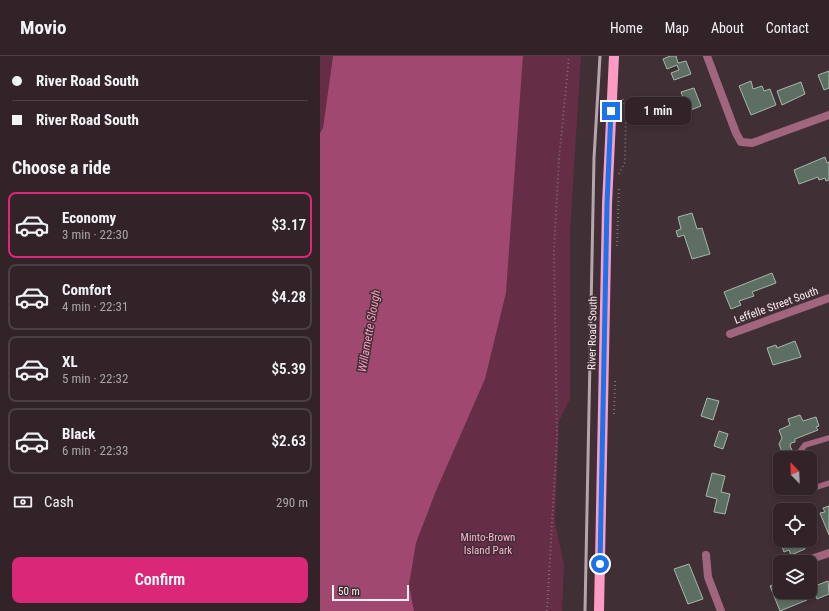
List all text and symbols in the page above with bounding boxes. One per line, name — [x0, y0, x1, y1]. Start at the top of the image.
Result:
text: Movio — [20, 16, 67, 39]
text: Home — [610, 20, 643, 36]
text: Map — [665, 20, 689, 36]
text: About — [711, 20, 744, 36]
text: Contact — [766, 20, 809, 36]
text: River Road South — [36, 72, 139, 90]
callout: 1 min — [625, 97, 691, 125]
route end — [602, 102, 620, 120]
text: 1 min — [644, 103, 672, 118]
text: River Road South — [36, 111, 139, 129]
text: Choose a ride — [12, 157, 111, 178]
icon: car — [14, 207, 50, 243]
text: Economy — [62, 209, 116, 227]
text: $3.17 — [272, 216, 306, 234]
text: 3 min · 22:30 — [62, 227, 128, 242]
icon: car — [14, 279, 50, 315]
text: Comfort — [62, 281, 111, 299]
street label: Leffelle Street South — [732, 284, 820, 327]
text: $4.28 — [272, 288, 306, 306]
water label: Willamette Slough — [355, 288, 383, 373]
street label: River Road South — [585, 296, 600, 370]
text: 4 min · 22:31 — [62, 299, 128, 314]
icon: car — [14, 351, 50, 387]
text: XL — [62, 353, 78, 371]
text: $5.39 — [272, 360, 306, 378]
text: 5 min · 22:32 — [62, 371, 128, 386]
icon: car — [14, 423, 50, 459]
text: Black — [62, 425, 95, 443]
text: $2.63 — [272, 432, 306, 450]
text: 6 min · 22:33 — [62, 443, 128, 458]
north arrow — [773, 451, 817, 495]
map controls — [773, 451, 817, 599]
icon: cash — [12, 491, 34, 513]
text: Cash — [44, 493, 74, 511]
text: 290 m — [276, 495, 308, 510]
button: locate — [773, 503, 817, 547]
park label: Minto-Brown Island Park — [461, 531, 515, 557]
route start — [591, 555, 609, 573]
button: layers — [773, 555, 817, 599]
button: Confirm — [12, 557, 308, 603]
scale bar — [332, 583, 409, 602]
text: 50 m — [338, 585, 360, 598]

